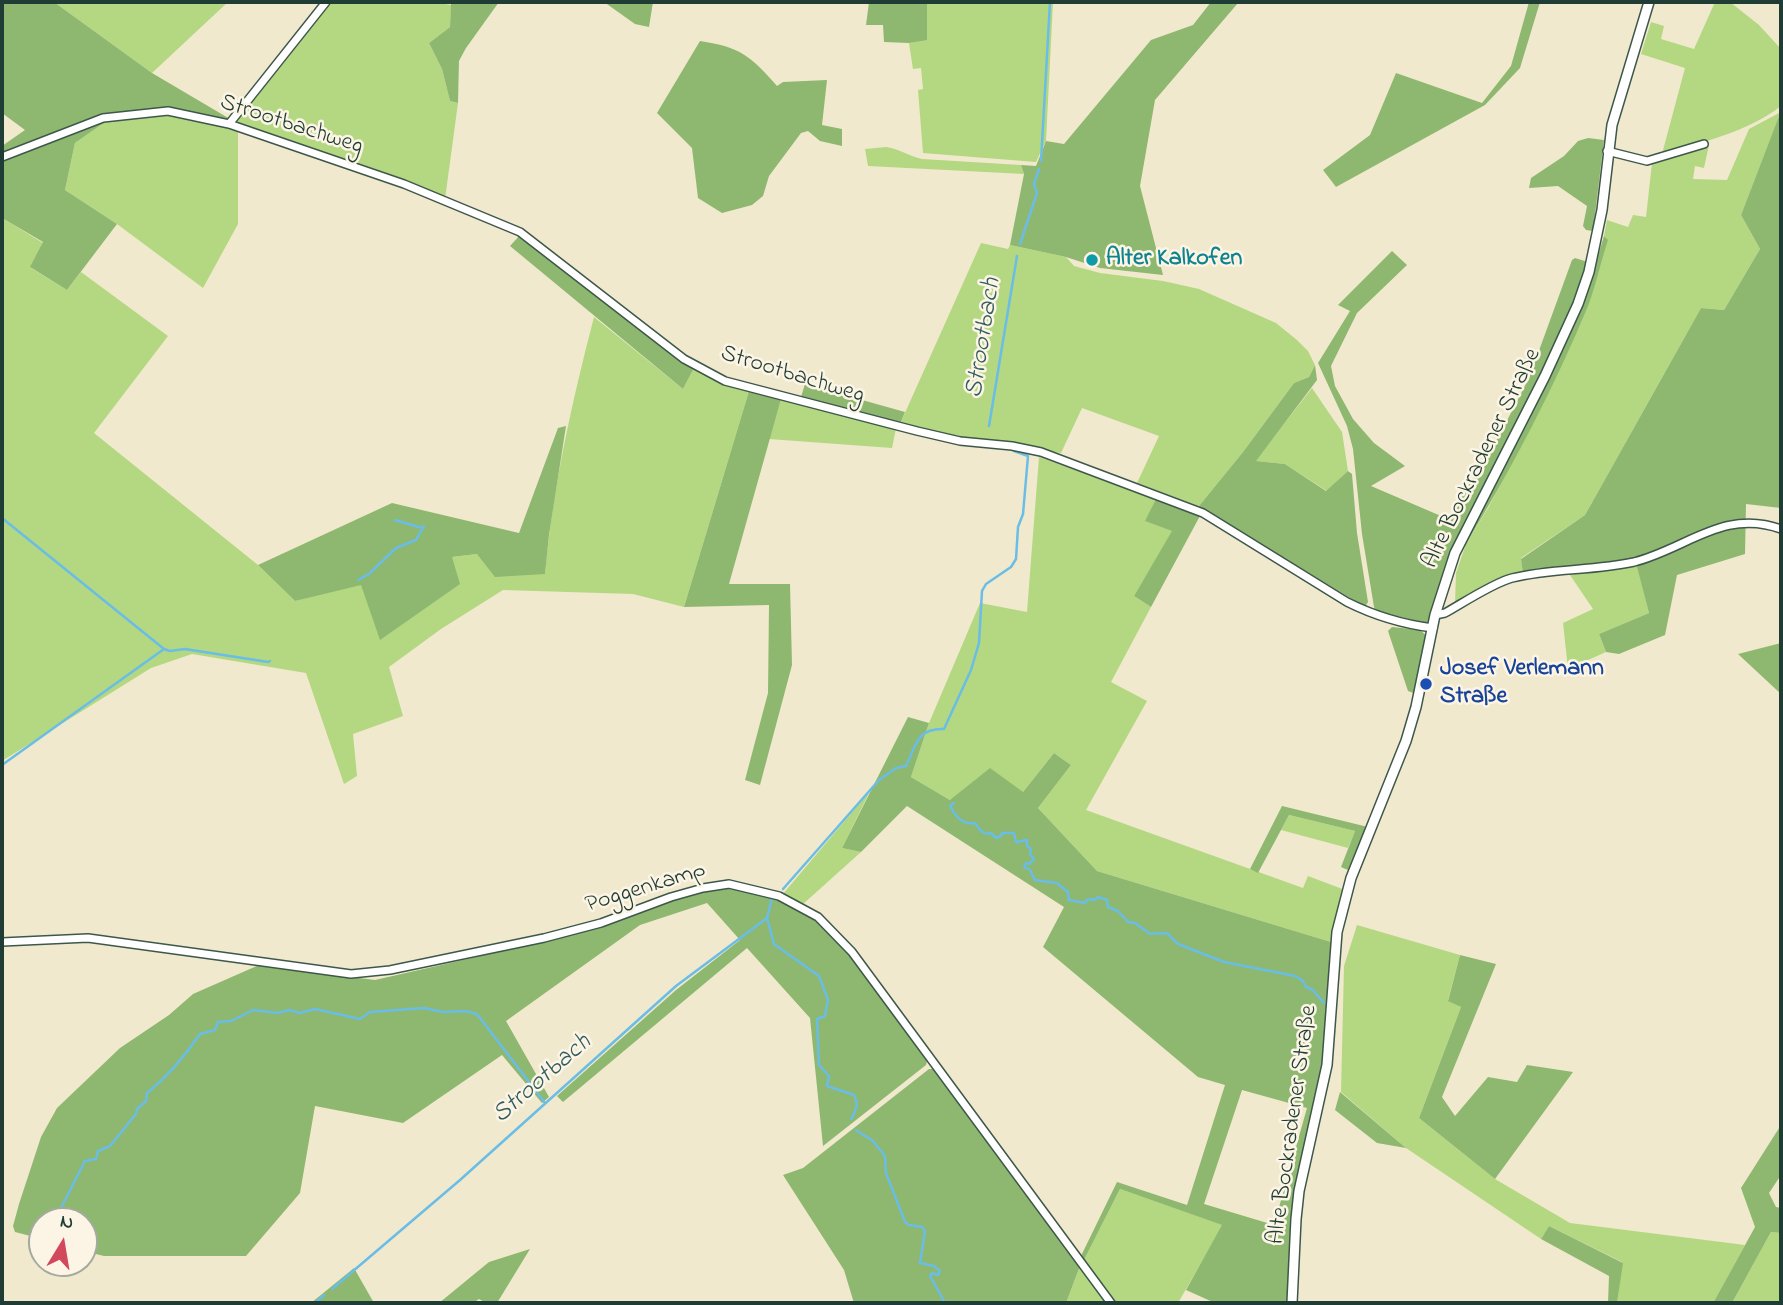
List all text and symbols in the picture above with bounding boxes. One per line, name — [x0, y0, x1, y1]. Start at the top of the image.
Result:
street label: Strootbachweg — [216, 89, 366, 163]
place label: Alter Kalkofen — [1106, 246, 1242, 274]
marker: Alter Kalkofen — [1084, 252, 1100, 268]
water label: Strootbach — [960, 276, 1010, 400]
street label: Strootbachweg — [717, 340, 867, 412]
street label: Alte Bockradener Straße — [1417, 344, 1549, 574]
place label: Josef Verlemann Straße — [1440, 656, 1604, 712]
marker: Josef Verlemann Straße — [1418, 676, 1434, 692]
street label: Poggenkamp — [582, 857, 710, 921]
street label: Alte Bockradener Straße — [1263, 1004, 1325, 1246]
water label: Strootbach — [487, 1029, 599, 1131]
north arrow — [28, 1207, 98, 1277]
text: N — [58, 1208, 76, 1237]

